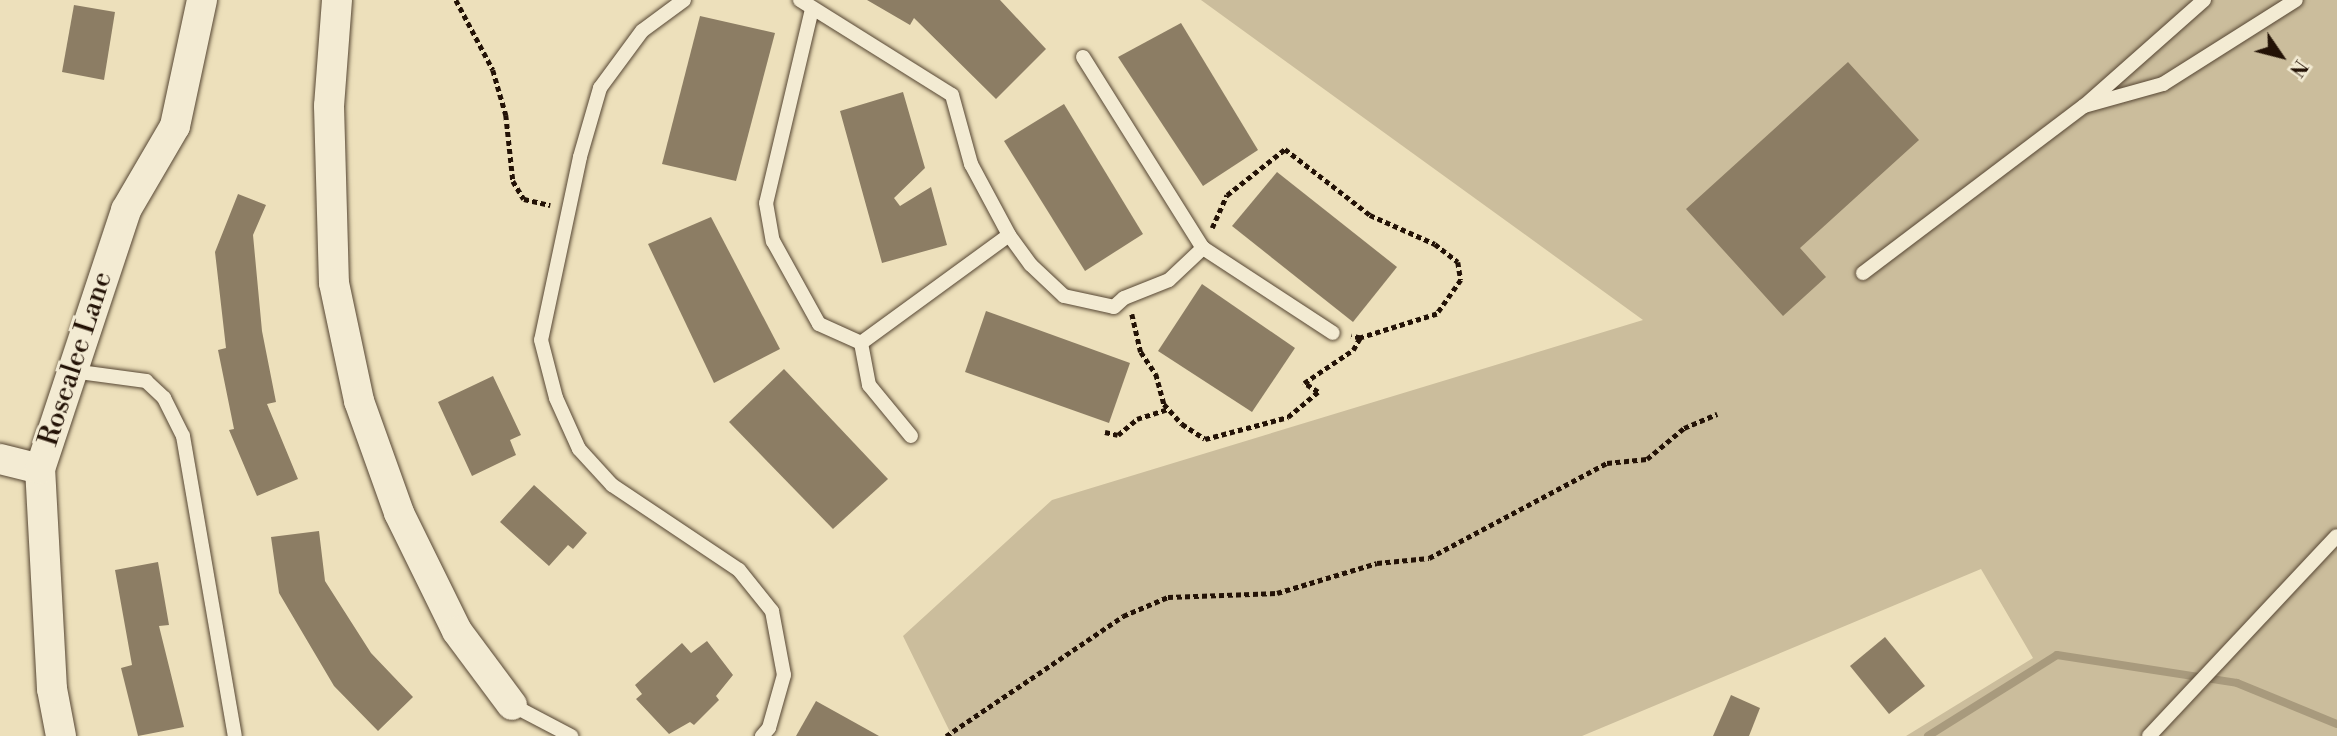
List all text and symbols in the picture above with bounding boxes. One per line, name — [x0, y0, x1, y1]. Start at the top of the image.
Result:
north arrow — [2246, 21, 2316, 91]
text: N — [2284, 55, 2312, 81]
street label: Rosealee Lane — [32, 268, 120, 450]

